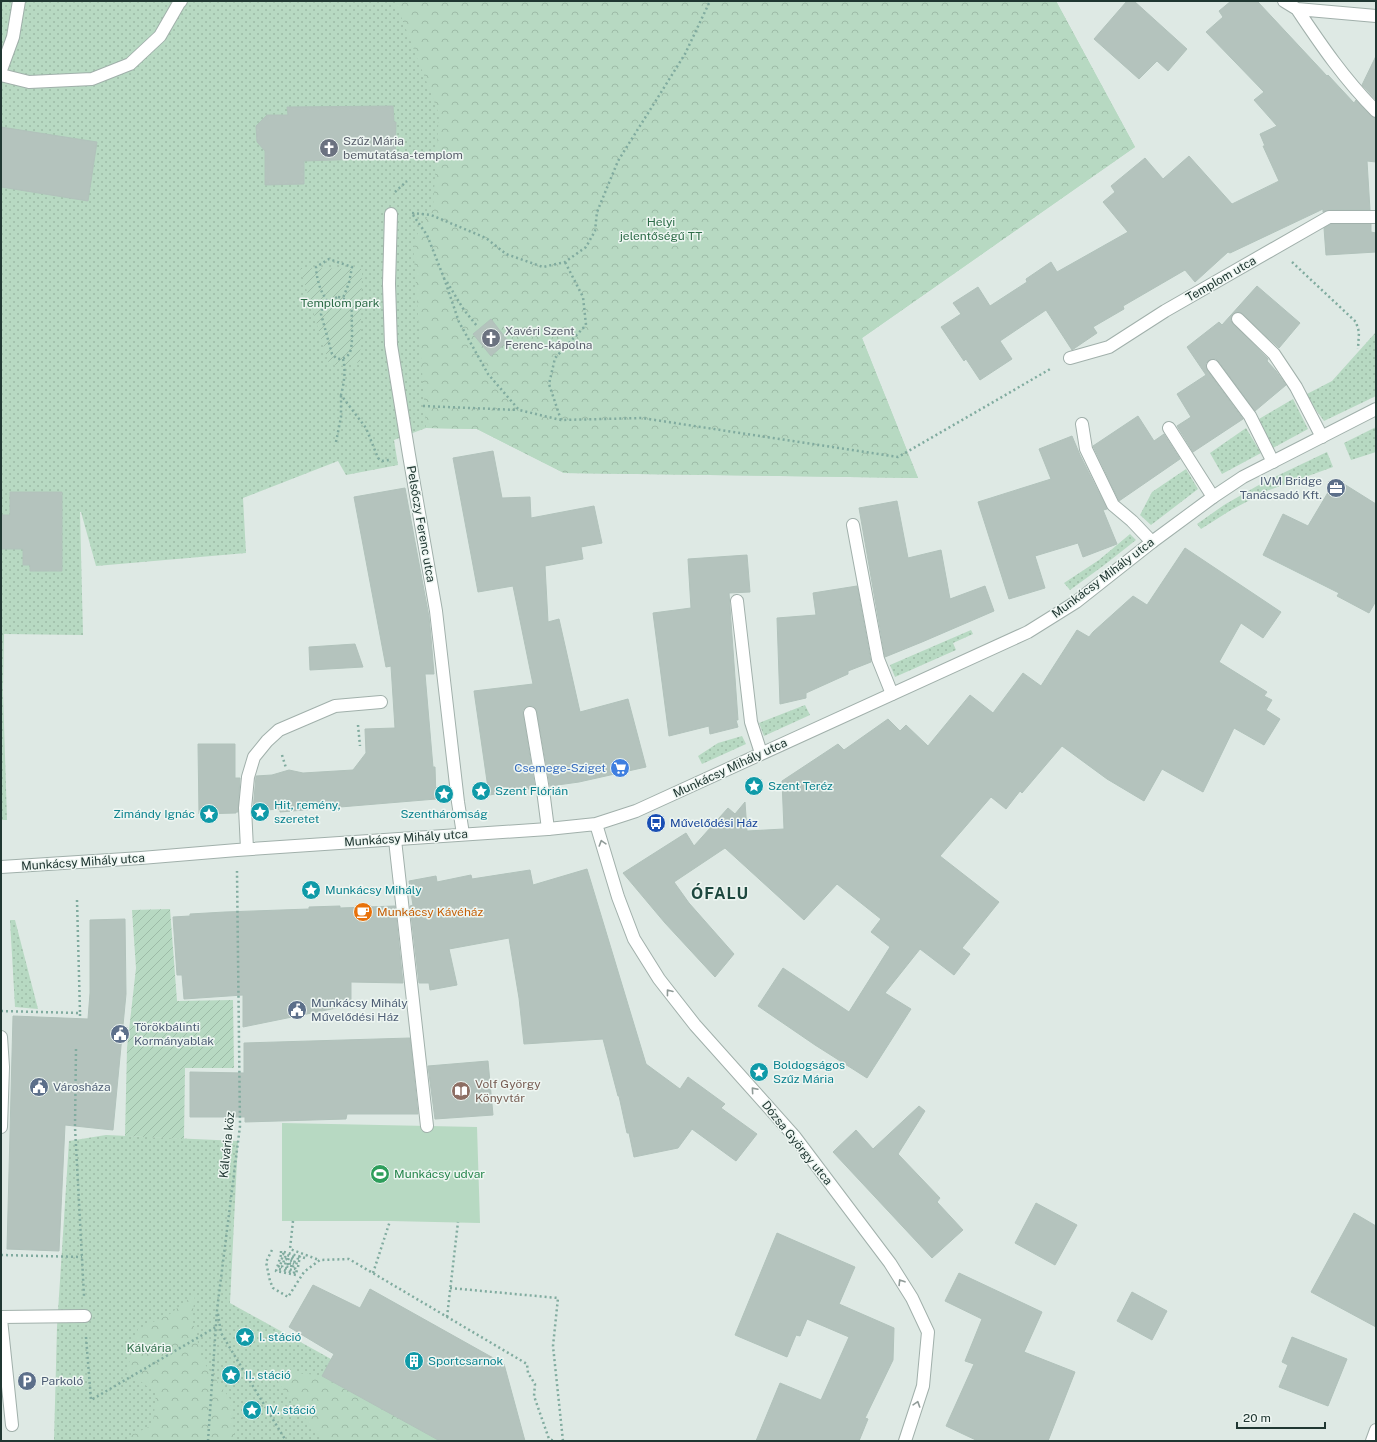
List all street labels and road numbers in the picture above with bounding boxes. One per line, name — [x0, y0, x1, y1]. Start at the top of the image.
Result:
street label: Templom utca — [1183, 253, 1259, 305]
street label: Pelsőczy Ferenc utca — [404, 465, 438, 583]
street label: Munkácsy Mihály utca — [1049, 535, 1157, 621]
street label: Munkácsy Mihály utca — [671, 735, 789, 801]
street label: Munkácsy Mihály utca — [344, 827, 468, 849]
street label: Munkácsy Mihály utca — [21, 851, 145, 873]
street label: Dózsa György utca — [759, 1098, 835, 1188]
street label: Kálvária köz — [217, 1111, 237, 1179]

